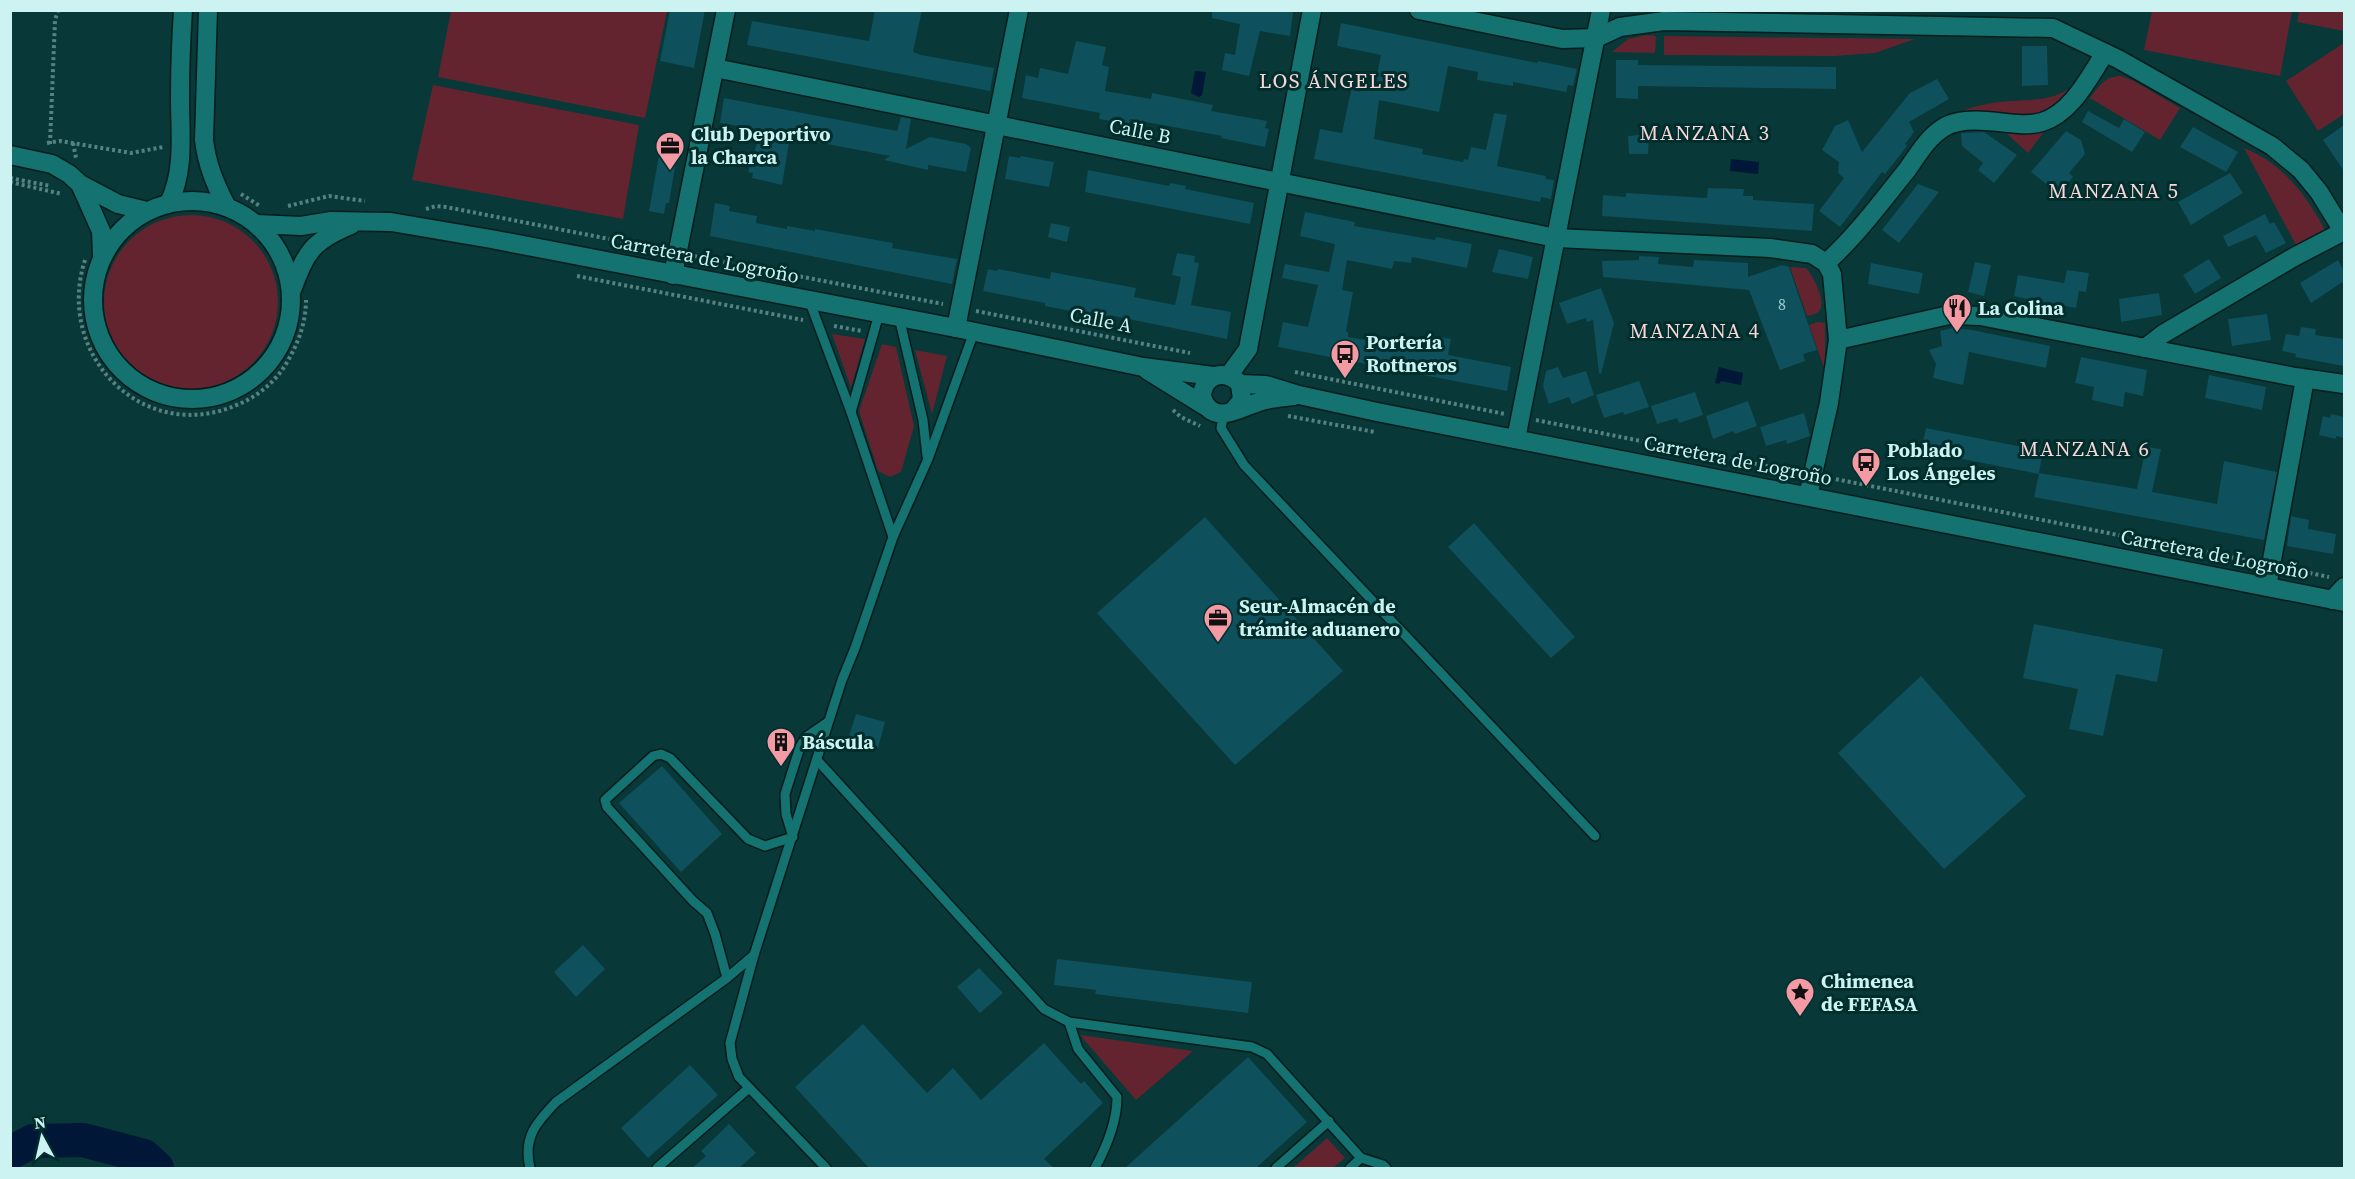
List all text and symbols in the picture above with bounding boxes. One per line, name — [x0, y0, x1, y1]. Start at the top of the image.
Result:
district label: LOS ÁNGELES — [1259, 66, 1409, 95]
street label: Calle B — [1107, 111, 1173, 151]
district label: MANZANA 3 — [1640, 118, 1770, 147]
place label: Club Deportivo la Charca — [691, 120, 830, 171]
office icon: Club Deportivo la Charca — [654, 130, 686, 172]
district label: MANZANA 5 — [2049, 176, 2179, 205]
street label: Carretera de Logroño — [608, 226, 802, 290]
restaurant icon: La Colina — [1941, 292, 1973, 334]
house number: 8 — [1778, 293, 1786, 315]
place label: La Colina — [1978, 294, 2064, 322]
street label: Calle A — [1067, 300, 1135, 340]
district label: MANZANA 4 — [1630, 316, 1760, 345]
place label: Portería Rottneros — [1366, 328, 1457, 379]
bus stop icon: Portería Rottneros — [1329, 338, 1361, 380]
street label: Carretera de Logroño — [1641, 428, 1835, 492]
district label: MANZANA 6 — [2020, 434, 2150, 463]
place label: Poblado Los Ángeles — [1887, 436, 1996, 487]
bus stop icon: Poblado Los Ángeles — [1850, 446, 1882, 488]
street label: Carretera de Logroño — [2118, 522, 2312, 586]
place label: Seur-Almacén de trámite aduanero — [1239, 592, 1400, 643]
office icon: Seur-Almacén de trámite aduanero — [1202, 602, 1234, 644]
building icon: Báscula — [765, 726, 797, 768]
place label: Báscula — [802, 728, 874, 756]
place label: Chimenea de FEFASA — [1821, 967, 1918, 1018]
place icon: Chimenea de FEFASA — [1784, 976, 1816, 1018]
north arrow — [12, 1107, 72, 1167]
text: N — [33, 1110, 48, 1134]

